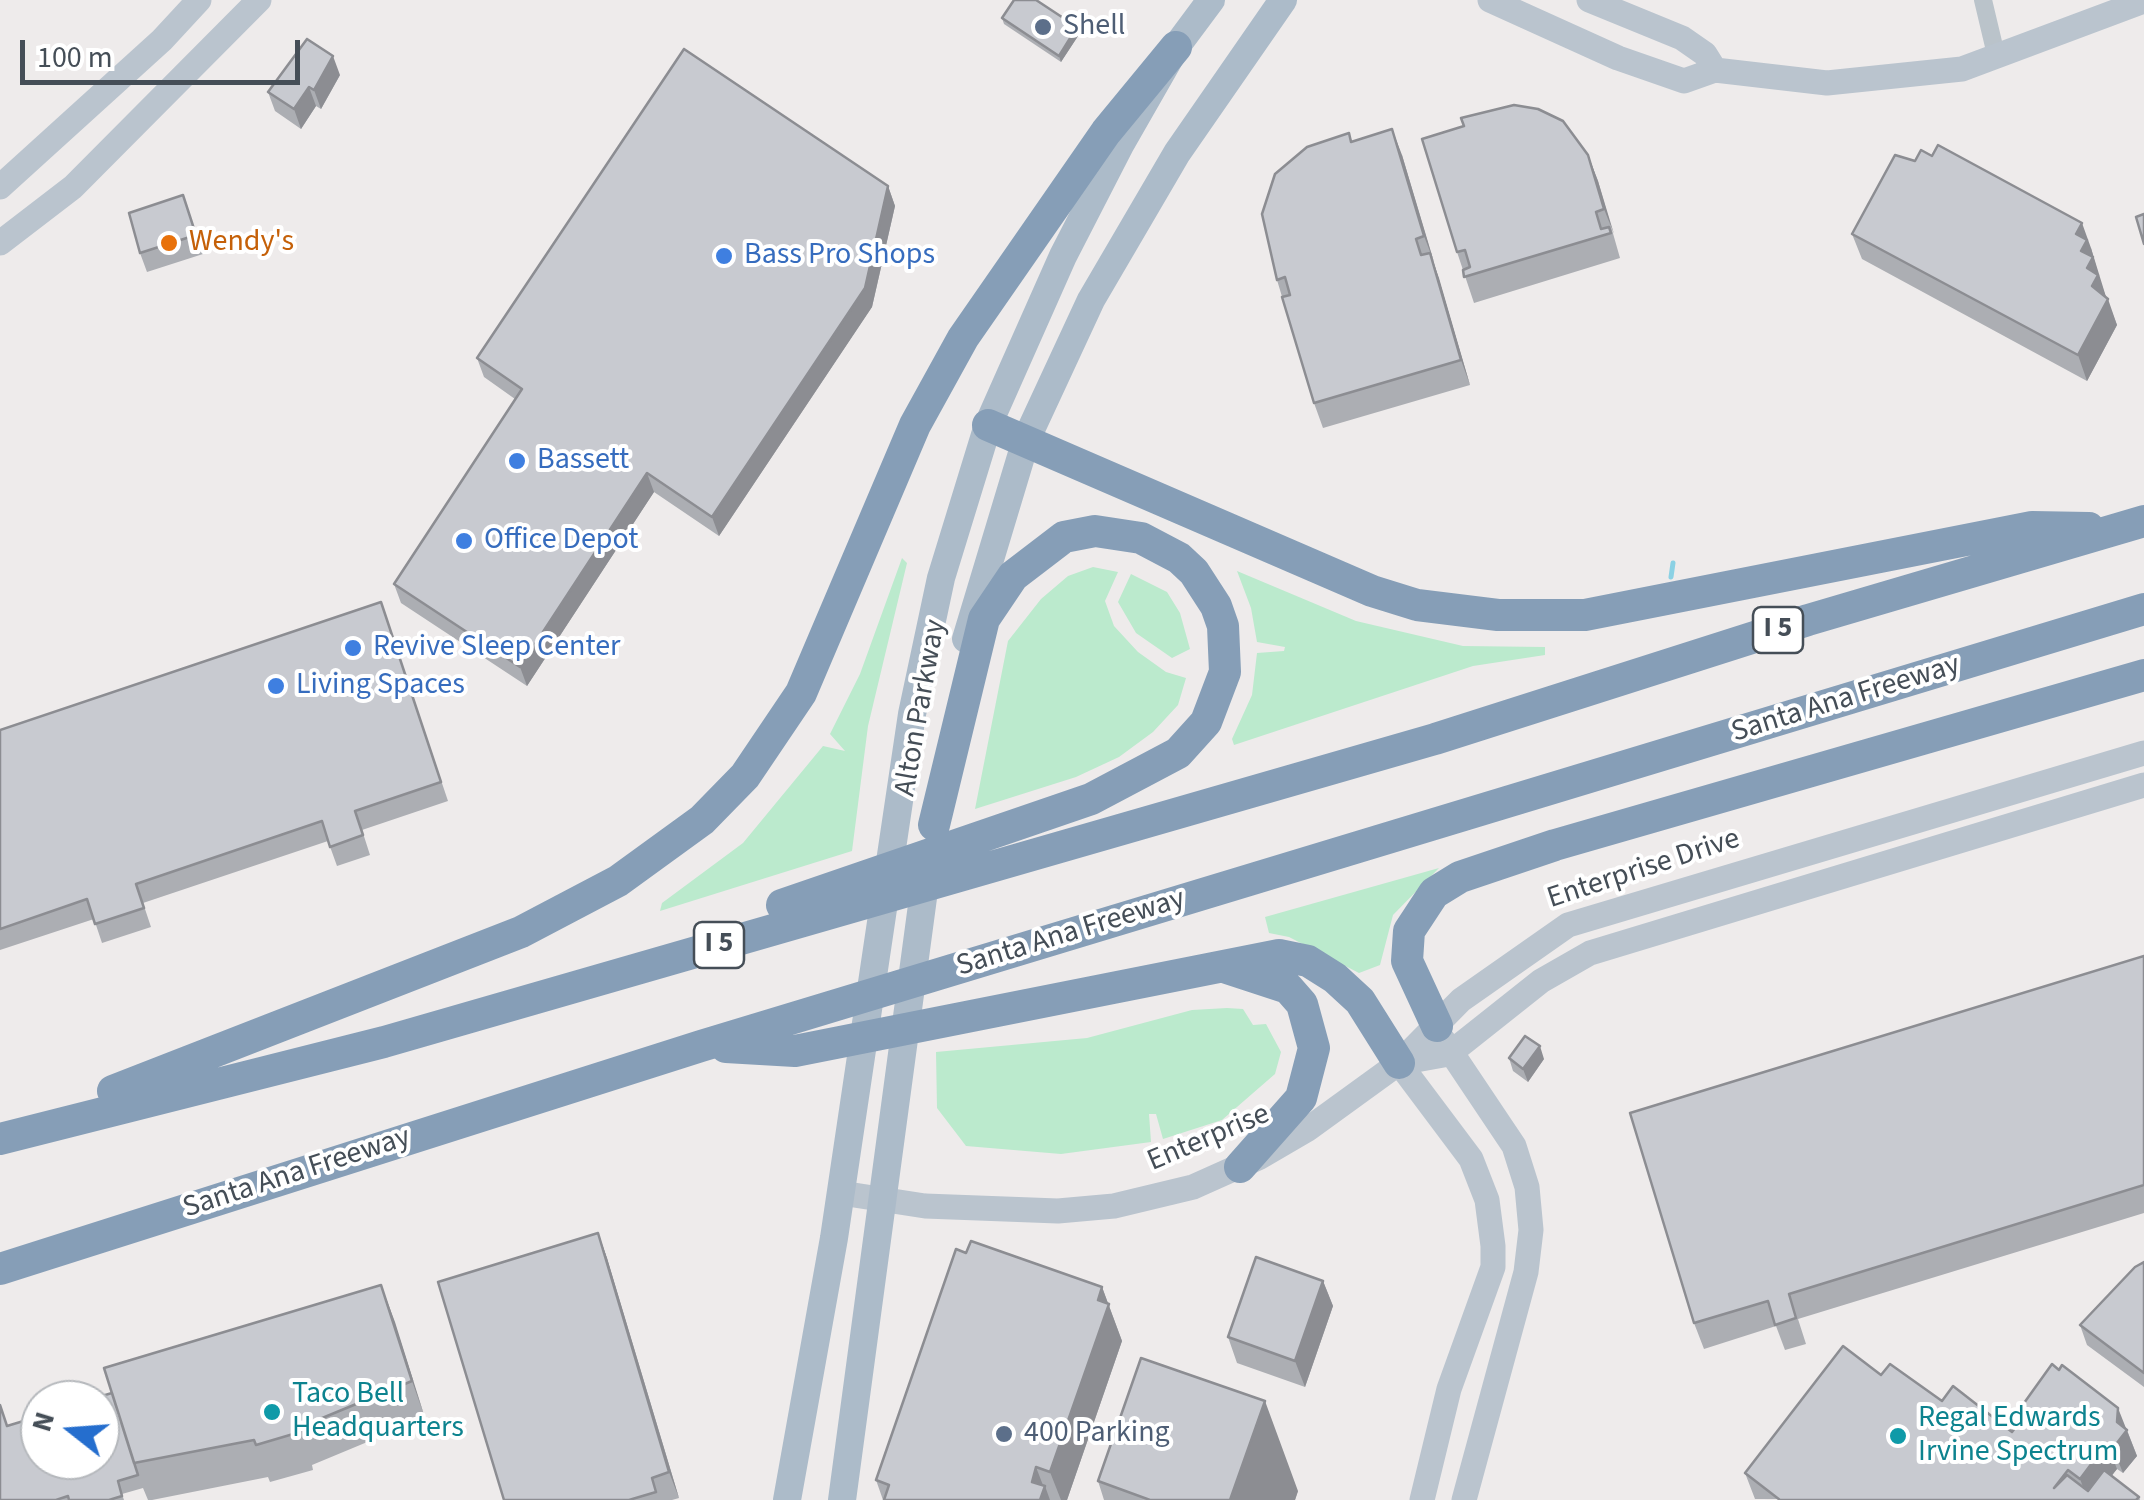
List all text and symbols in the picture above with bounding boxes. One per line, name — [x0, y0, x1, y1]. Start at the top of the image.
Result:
place label: Shell — [1063, 9, 1126, 45]
marker: Shell — [1032, 16, 1054, 38]
scale bar — [25, 20, 305, 82]
text: 100 m — [37, 36, 113, 79]
place label: Wendy's — [189, 225, 294, 261]
marker: Wendy's — [158, 232, 180, 254]
place label: Bass Pro Shops — [744, 238, 935, 274]
marker: Bass Pro Shops — [713, 245, 735, 267]
place label: Bassett — [537, 443, 629, 479]
marker: Bassett — [506, 450, 528, 472]
place label: Office Depot — [484, 523, 638, 559]
marker: Office Depot — [453, 530, 475, 552]
road number: I 5 — [1753, 607, 1803, 653]
street label: Alton Parkway — [889, 617, 955, 799]
place label: Revive Sleep Center — [373, 630, 620, 666]
marker: Revive Sleep Center — [342, 637, 364, 659]
street label: Santa Ana Freeway — [1728, 648, 1964, 752]
place label: Living Spaces — [296, 668, 465, 704]
marker: Living Spaces — [265, 675, 287, 697]
street label: Enterprise Drive — [1543, 822, 1745, 918]
street label: Santa Ana Freeway — [953, 882, 1189, 986]
road number: I 5 — [694, 922, 744, 968]
street label: Enterprise — [1143, 1097, 1275, 1181]
street label: Santa Ana Freeway — [179, 1120, 415, 1228]
place label: Taco Bell Headquarters — [292, 1377, 464, 1448]
north arrow — [20, 1380, 120, 1480]
marker: Taco Bell Headquarters — [261, 1401, 283, 1423]
place label: Regal Edwards Irvine Spectrum — [1918, 1401, 2118, 1472]
text: N — [21, 1407, 65, 1437]
place label: 400 Parking — [1024, 1416, 1170, 1452]
marker: 400 Parking — [993, 1423, 1015, 1445]
marker: Regal Edwards Irvine Spectrum — [1887, 1425, 1909, 1447]

